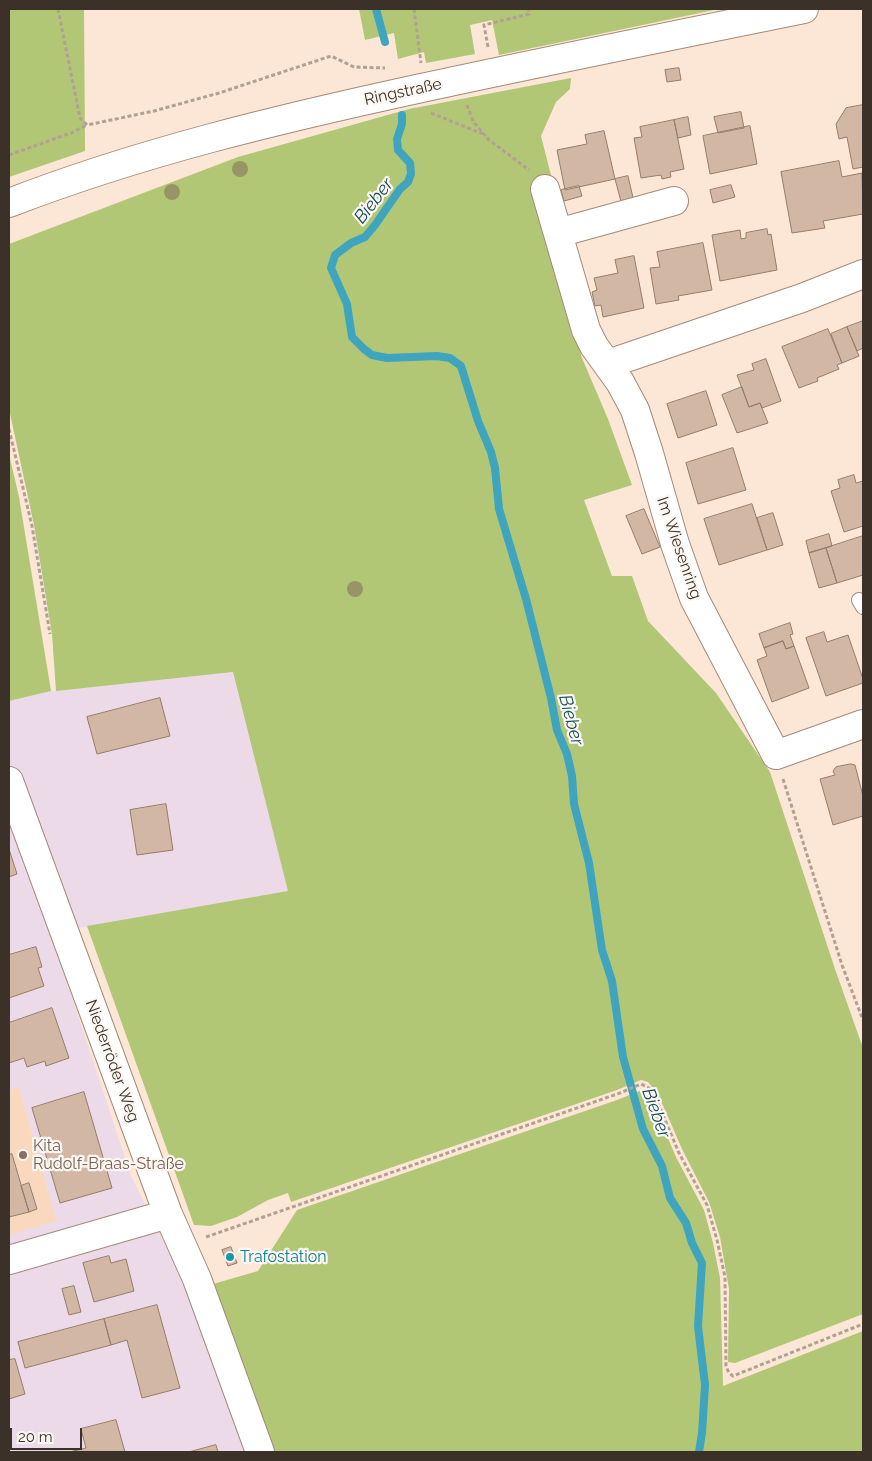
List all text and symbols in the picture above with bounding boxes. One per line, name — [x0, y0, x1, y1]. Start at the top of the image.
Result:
street label: Ringstraße — [363, 74, 443, 110]
water label: Bieber — [350, 174, 398, 228]
street label: Im Wiesenring — [652, 494, 706, 602]
water label: Bieber — [554, 692, 588, 748]
street label: Niederröder Weg — [81, 997, 143, 1125]
water label: Bieber — [637, 1085, 675, 1141]
place label: Kita Rudolf-Braas-Straße — [33, 1136, 184, 1174]
marker: Kita Rudolf-Braas-Straße — [17, 1149, 29, 1161]
place label: Trafostation — [240, 1247, 327, 1267]
marker: Trafostation — [224, 1251, 236, 1263]
scale bar — [12, 1418, 85, 1450]
text: 20 m — [18, 1428, 53, 1446]

